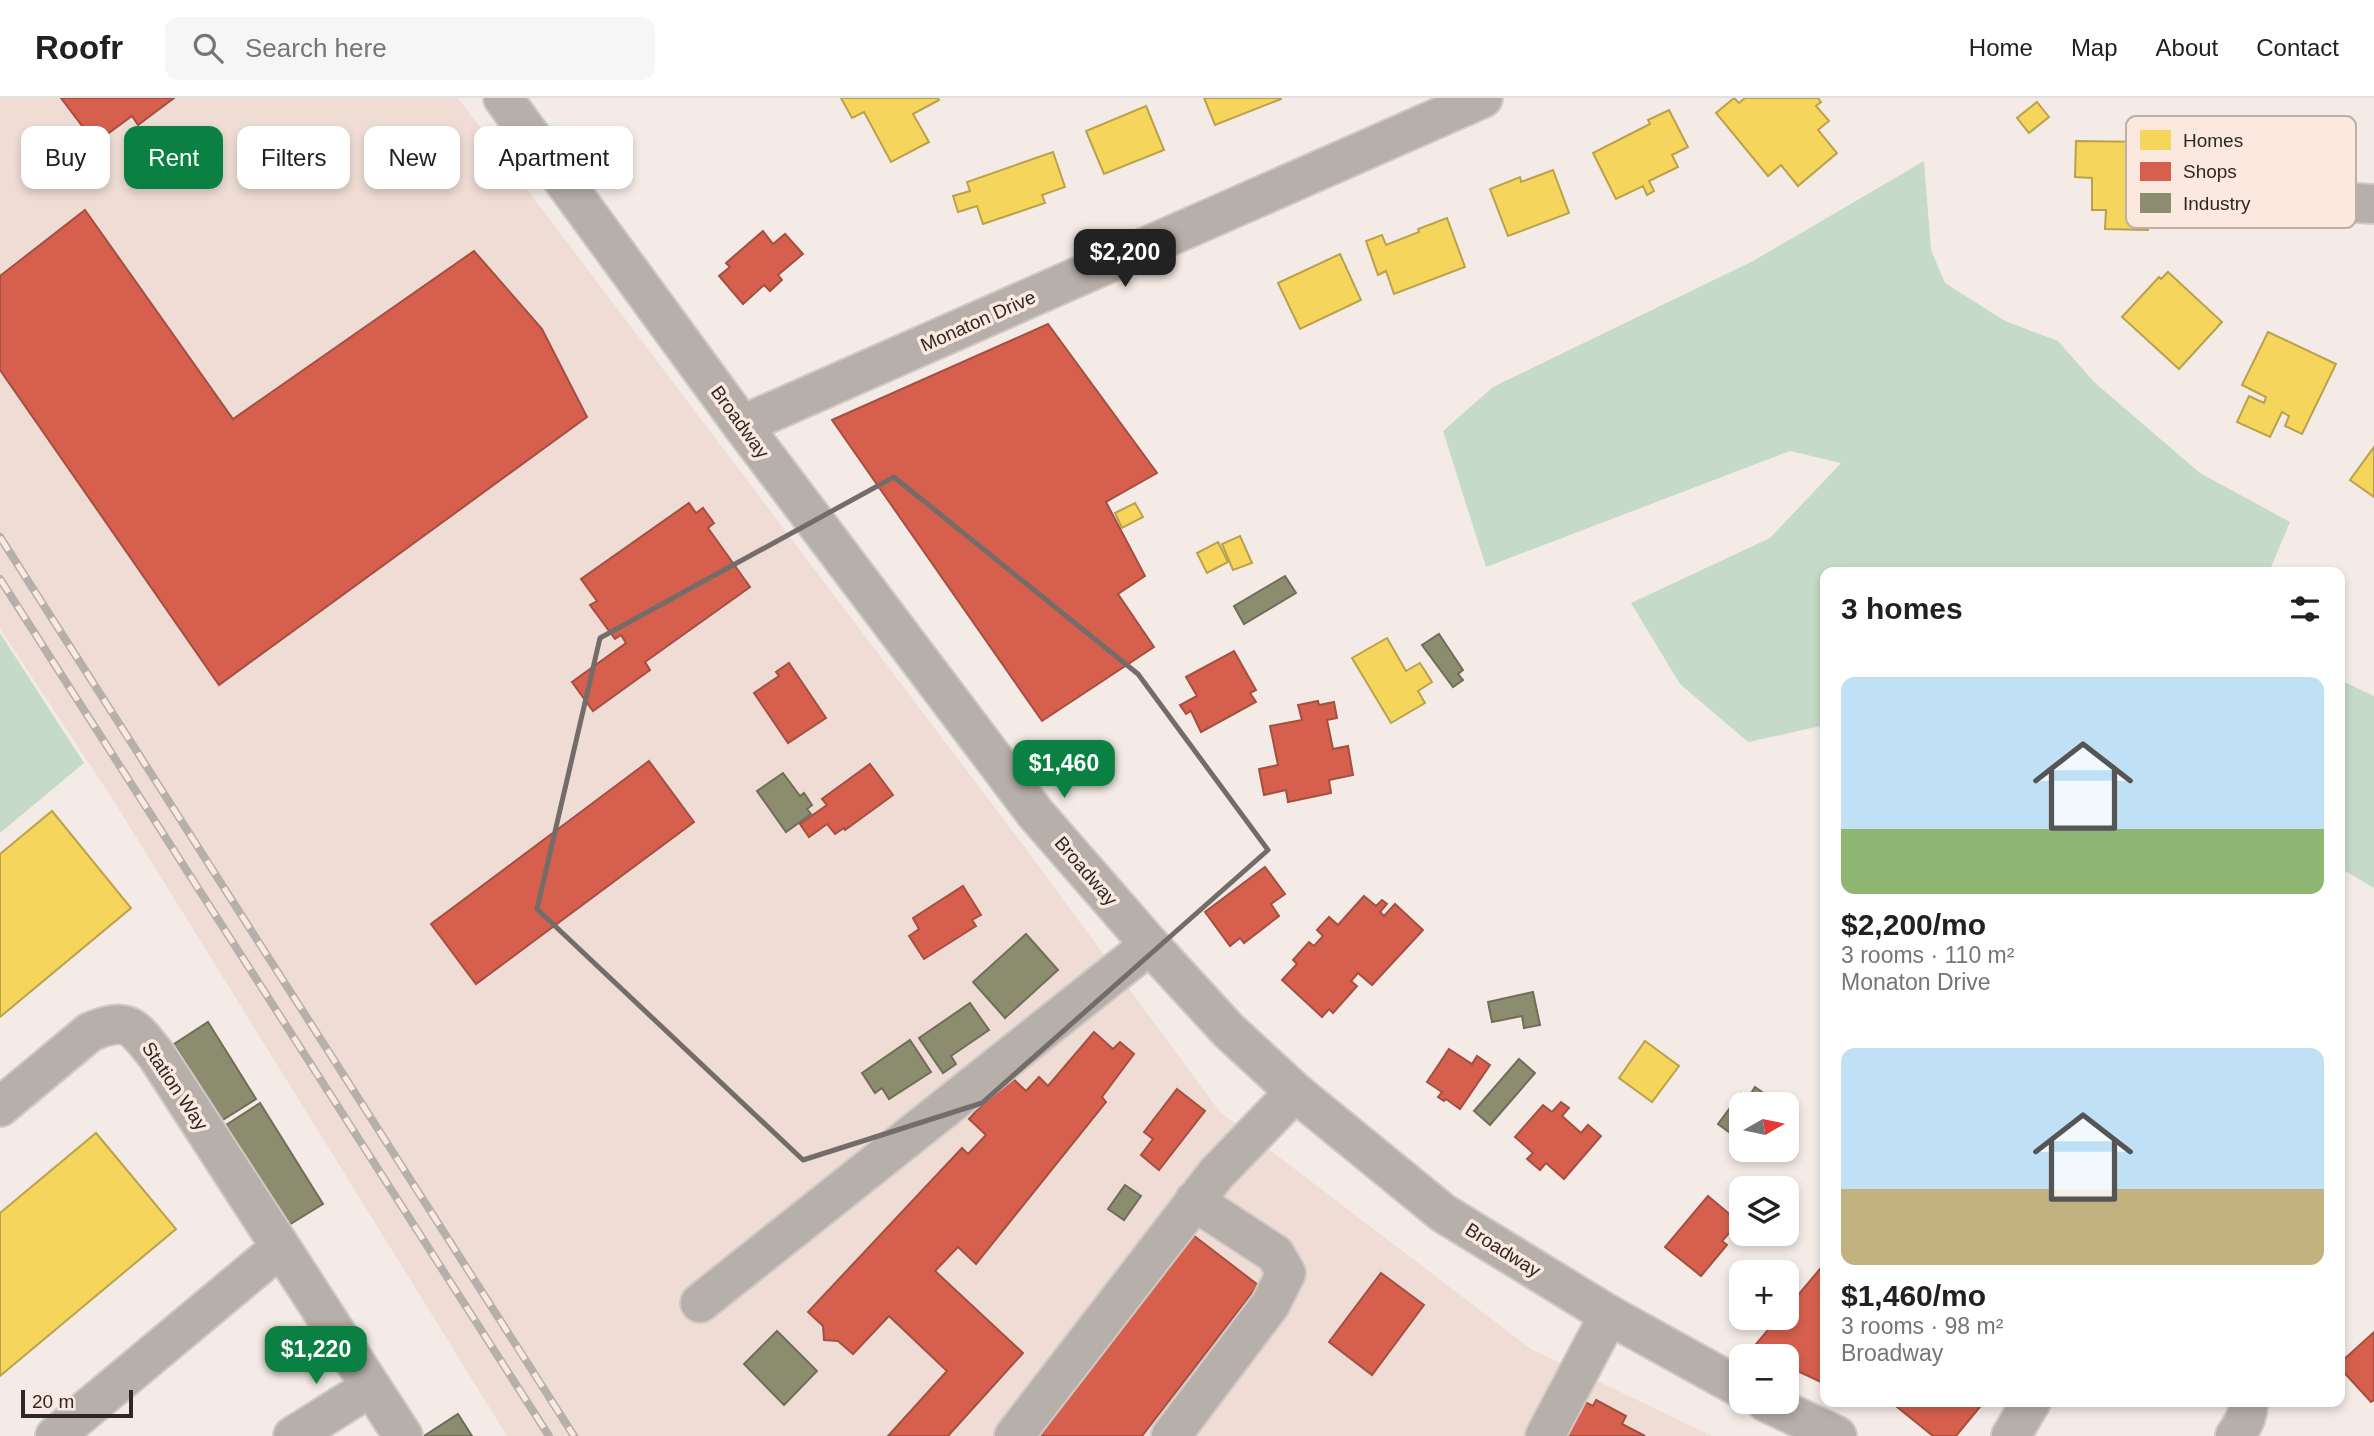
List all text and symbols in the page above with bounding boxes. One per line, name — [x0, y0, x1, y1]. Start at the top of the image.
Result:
search box — [165, 17, 655, 80]
text: Roofr — [35, 29, 123, 66]
icon: search — [189, 29, 227, 67]
text: Search here — [245, 33, 387, 63]
text: Home — [1969, 34, 2033, 61]
text: Map — [2071, 34, 2118, 61]
text: About — [2156, 34, 2218, 61]
text: Contact — [2256, 34, 2339, 61]
legend — [2126, 116, 2356, 228]
chip: Buy — [21, 126, 110, 189]
chip: Rent — [124, 126, 223, 189]
chip: Filters — [237, 126, 350, 189]
chip: New — [364, 126, 460, 189]
chip: Apartment — [474, 126, 633, 189]
text: Homes — [2183, 130, 2243, 151]
text: Shops — [2183, 161, 2237, 182]
text: Industry — [2183, 193, 2251, 214]
pin: $2,200 — [1068, 230, 1182, 289]
text: $2,200 — [1090, 239, 1160, 265]
street label: Monaton Drive — [917, 286, 1039, 356]
street label: Broadway — [707, 382, 774, 463]
icon: filters — [2286, 590, 2324, 628]
text: 3 homes — [1841, 592, 1963, 625]
icon: home — [2020, 723, 2146, 849]
pin: $1,460 — [1007, 740, 1121, 800]
text: $1,460 — [1029, 750, 1099, 776]
street label: Broadway — [1050, 832, 1122, 910]
text: $2,200/mo — [1841, 908, 1986, 941]
text: 3 rooms · 110 m² — [1841, 942, 2014, 968]
text: Monaton Drive — [1841, 969, 1991, 995]
street label: Station Way — [138, 1038, 212, 1134]
north arrow — [1729, 1092, 1799, 1162]
map controls — [1729, 1092, 1799, 1414]
icon: home — [2020, 1094, 2146, 1220]
button: layers — [1729, 1176, 1799, 1246]
street label: Broadway — [1462, 1219, 1545, 1282]
button: + — [1729, 1260, 1799, 1330]
text: $1,460/mo — [1841, 1279, 1986, 1312]
text: 3 rooms · 98 m² — [1841, 1313, 2003, 1339]
pin: $1,220 — [259, 1326, 373, 1386]
text: $1,220 — [281, 1336, 351, 1362]
text: Broadway — [1841, 1340, 1943, 1366]
button: − — [1729, 1344, 1799, 1414]
scale bar — [21, 1387, 133, 1419]
text: 20 m — [32, 1391, 74, 1412]

